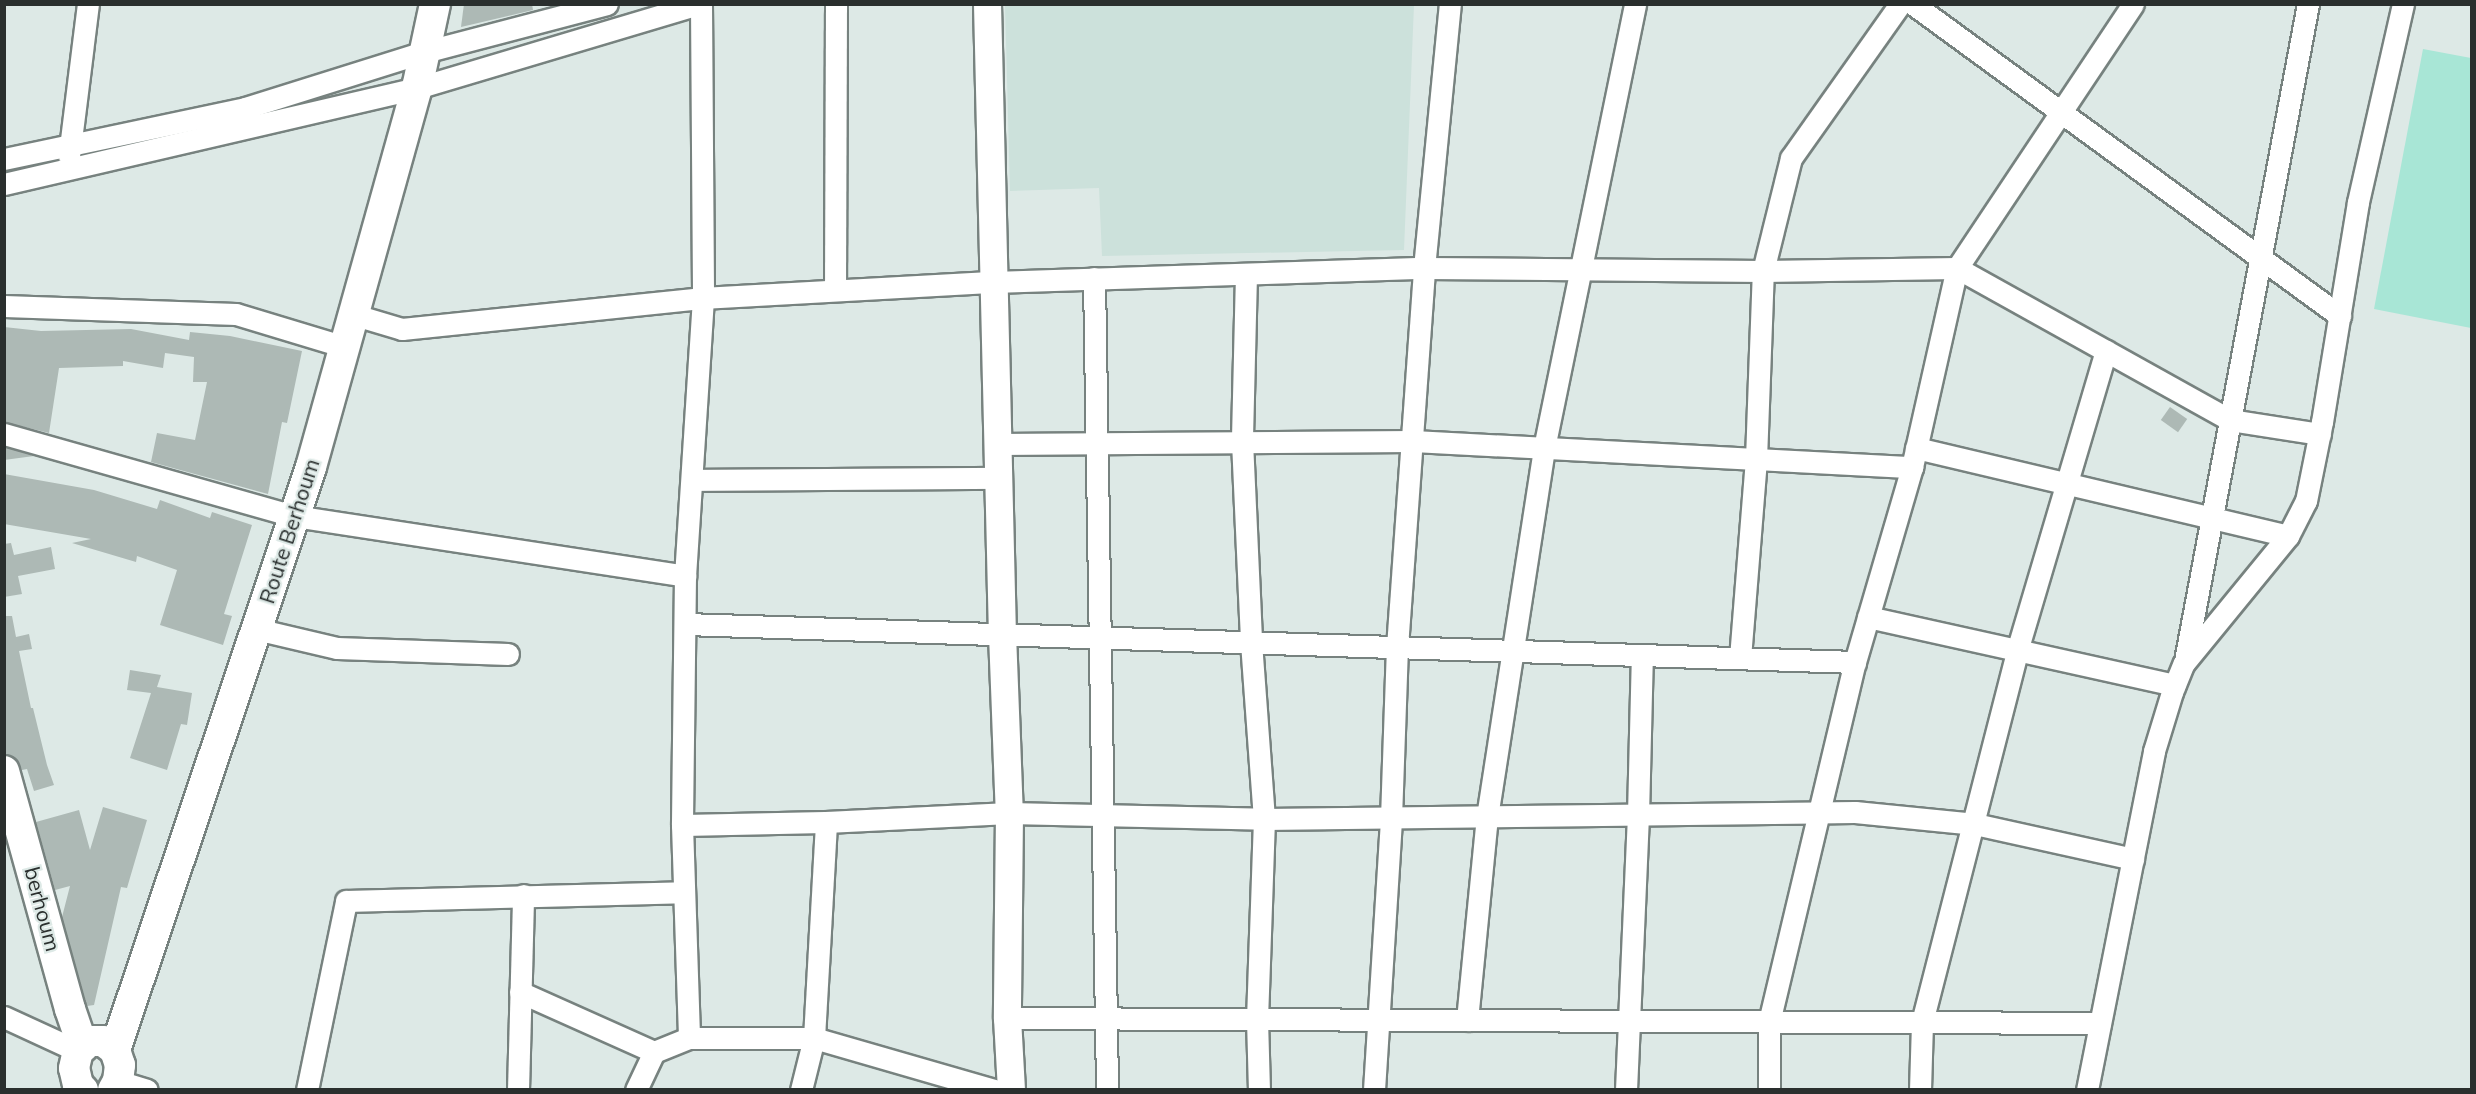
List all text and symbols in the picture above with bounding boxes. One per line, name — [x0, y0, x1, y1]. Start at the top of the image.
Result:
street label: Route Berhoum — [254, 455, 324, 607]
street label: berhoum — [20, 864, 66, 954]

